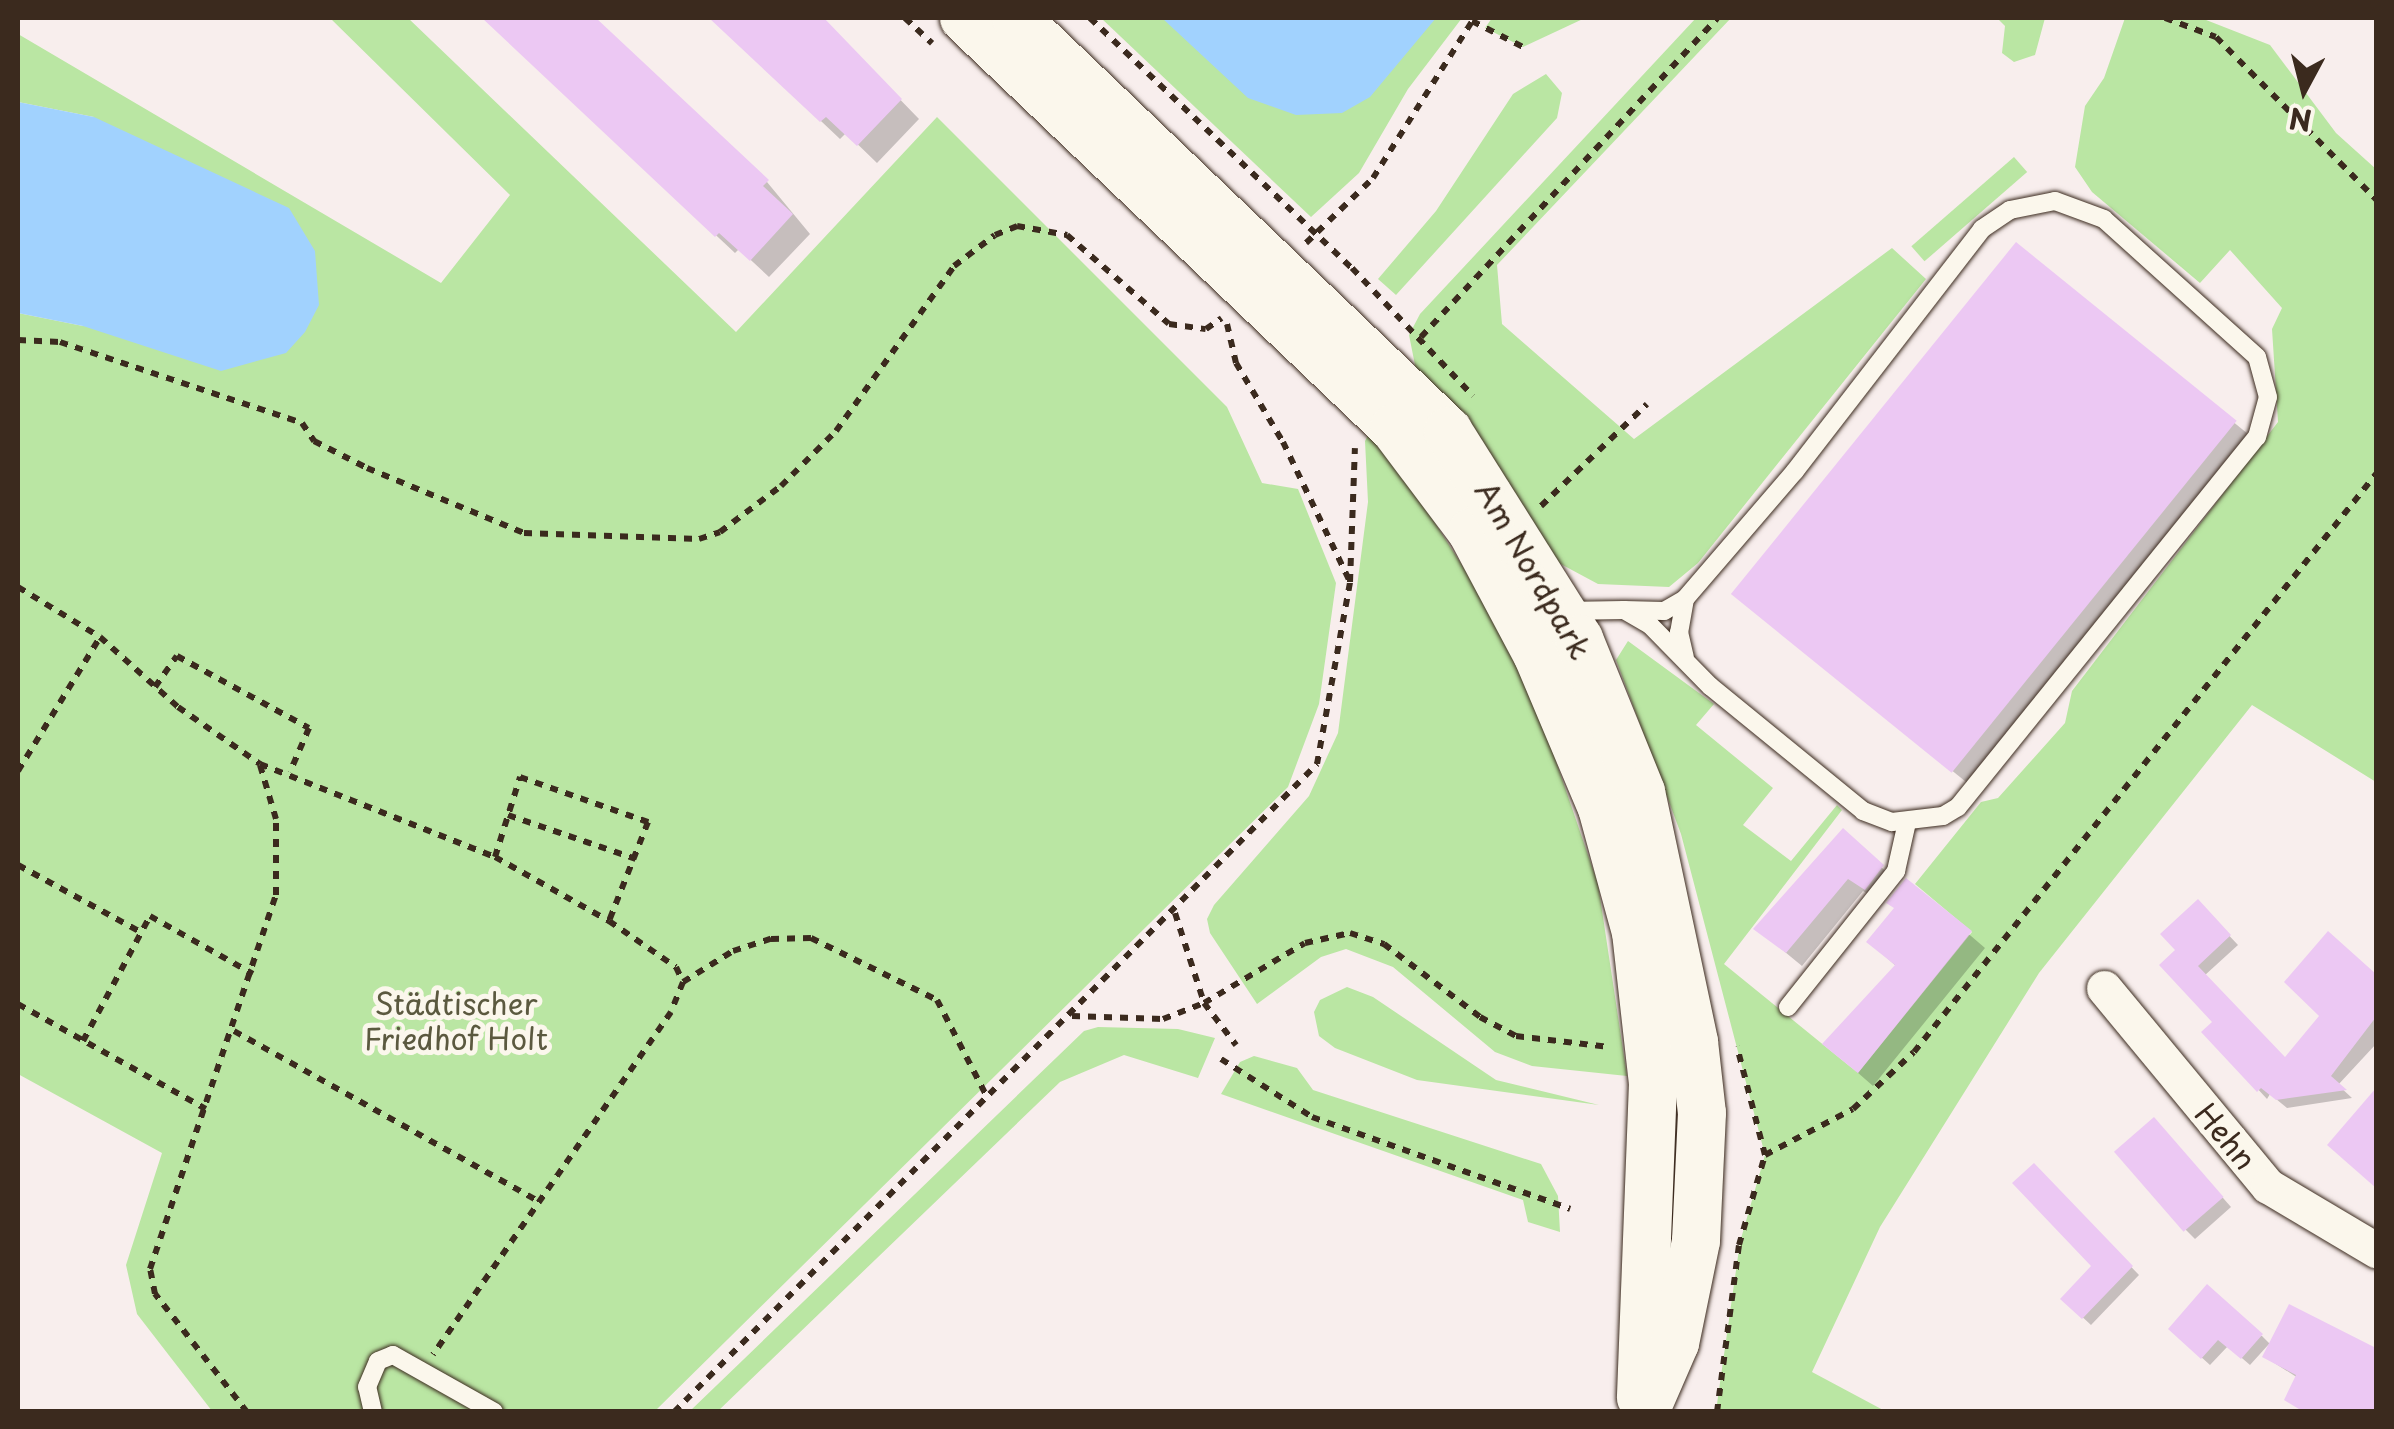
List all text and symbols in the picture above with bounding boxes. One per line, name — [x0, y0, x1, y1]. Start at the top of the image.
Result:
north arrow — [2254, 40, 2354, 140]
text: N — [2287, 98, 2314, 143]
street label: Am Nordpark — [1468, 474, 1600, 666]
park label: Städtischer Friedhof Holt — [363, 985, 549, 1056]
street label: Hehn — [2188, 1096, 2264, 1176]

